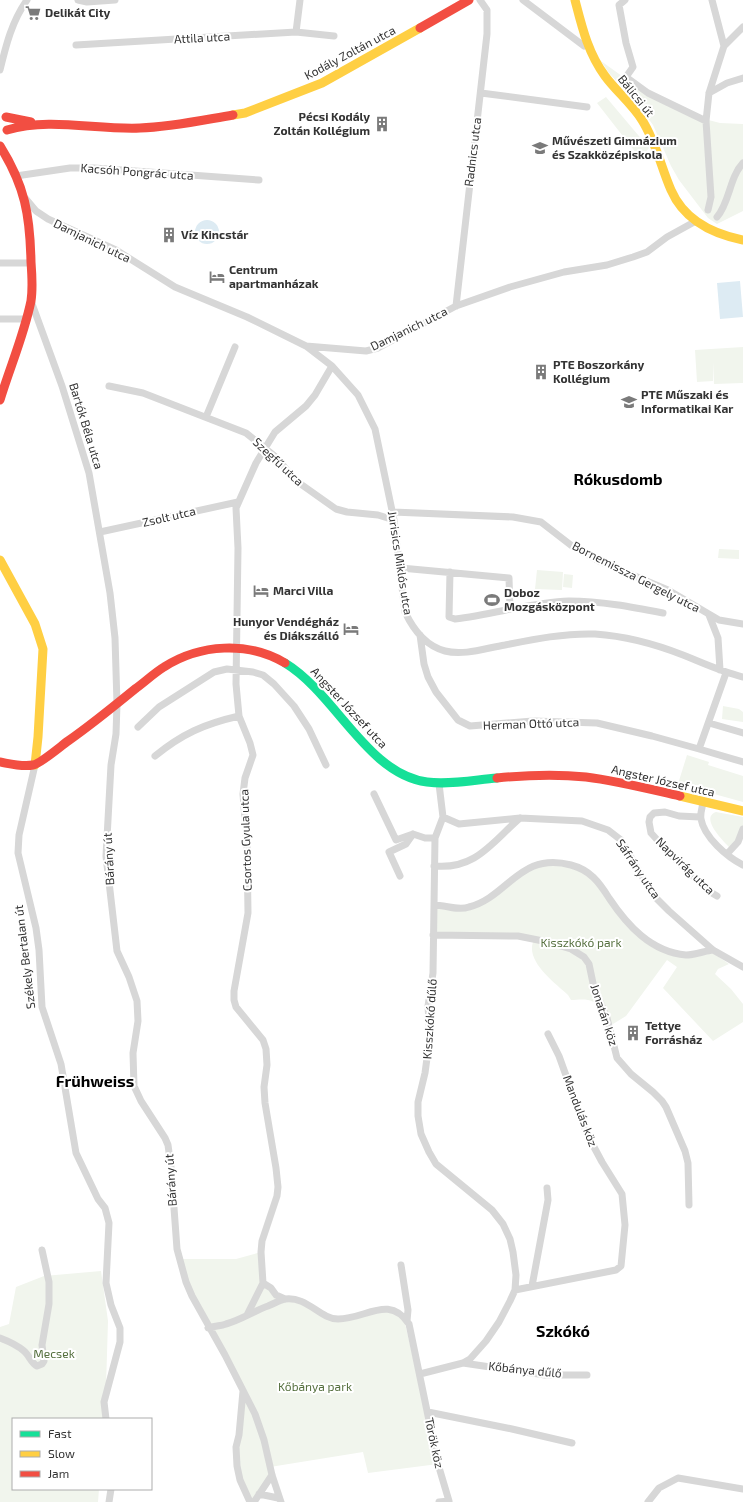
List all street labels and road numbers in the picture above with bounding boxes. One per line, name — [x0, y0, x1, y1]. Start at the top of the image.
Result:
street label: Kodály Zoltán utca — [302, 22, 397, 82]
street label: Attila utca — [174, 29, 230, 45]
street label: Bálicsi út — [616, 72, 658, 119]
street label: Radnics utca — [461, 117, 483, 187]
street label: Kacsóh Pongrác utca — [80, 160, 194, 182]
street label: Damjanich utca — [51, 215, 133, 266]
street label: Damjanich utca — [368, 303, 450, 354]
street label: Bartók Béla utca — [67, 381, 107, 471]
street label: Szegfű utca — [251, 434, 307, 488]
street label: Zsolt utca — [141, 503, 197, 529]
street label: Jurisics Miklós utca — [386, 510, 416, 616]
street label: Bornemissza Gergely utca — [570, 538, 703, 614]
street label: Angster József utca — [309, 664, 391, 751]
street label: Herman Ottó utca — [482, 714, 579, 732]
street label: Angster József utca — [610, 761, 716, 799]
street label: Csortos Gyula utca — [236, 789, 254, 891]
street label: Bárány út — [100, 832, 116, 886]
street label: Napvirág utca — [654, 834, 718, 897]
street label: Sáfrány utca — [614, 836, 664, 901]
street label: Székely Bertalan út — [11, 904, 37, 1010]
street label: Kisszkókó dűlő — [419, 978, 439, 1060]
street label: Jonatán köz — [588, 982, 622, 1047]
street label: Mandulás köz — [561, 1073, 601, 1148]
street label: Bárány út — [161, 1153, 179, 1207]
street label: Kőbánya dűlő — [488, 1358, 563, 1380]
street label: Török köz — [423, 1416, 447, 1469]

